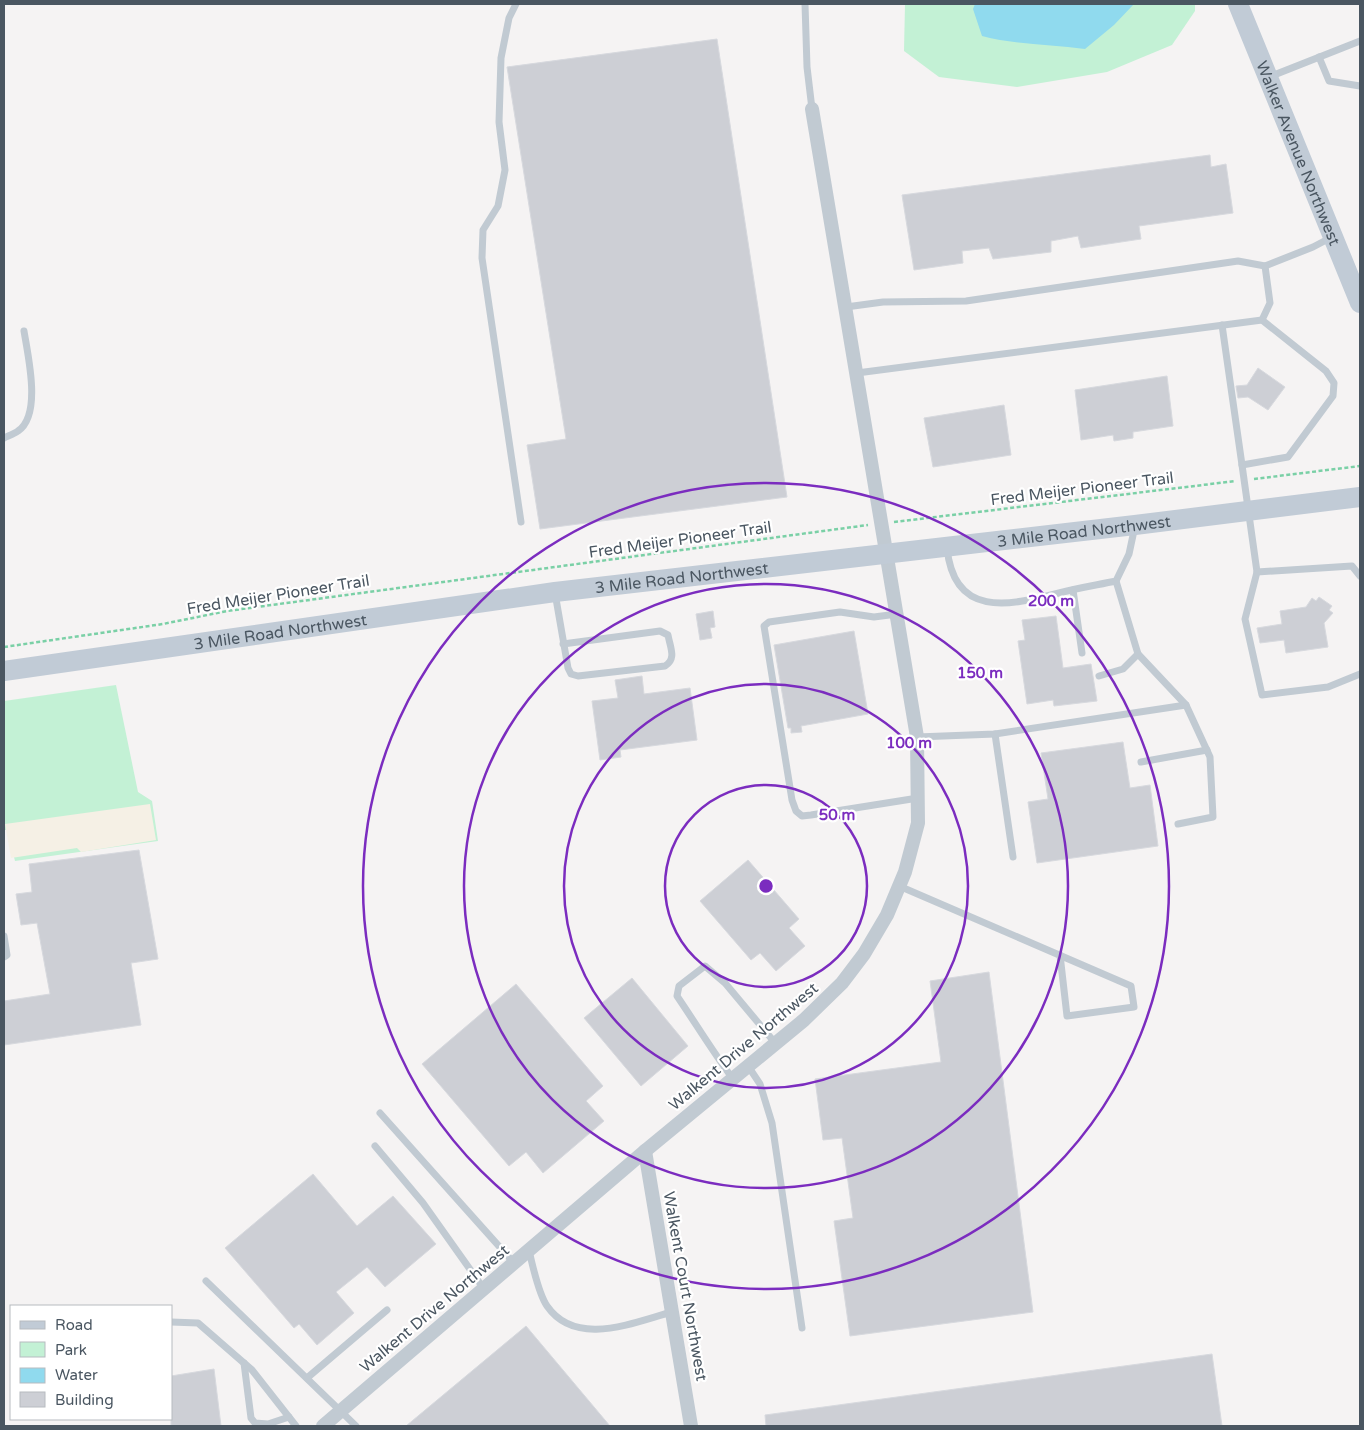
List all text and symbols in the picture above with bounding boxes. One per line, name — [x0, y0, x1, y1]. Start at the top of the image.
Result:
street label: Walker Avenue Northwest — [1251, 58, 1344, 249]
street label: Fred Meijer Pioneer Trail — [989, 468, 1175, 510]
street label: 3 Mile Road Northwest — [996, 512, 1172, 552]
street label: Fred Meijer Pioneer Trail — [587, 517, 773, 563]
street label: 3 Mile Road Northwest — [594, 558, 770, 598]
street label: Fred Meijer Pioneer Trail — [185, 571, 371, 619]
text: 200 m — [1028, 592, 1074, 610]
street label: 3 Mile Road Northwest — [192, 610, 368, 655]
text: 150 m — [957, 664, 1003, 682]
text: 100 m — [886, 734, 932, 752]
text: 50 m — [819, 806, 855, 824]
centre of rings — [757, 877, 775, 895]
street label: Walkent Drive Northwest — [665, 978, 822, 1115]
street label: Walkent Court Northwest — [658, 1190, 712, 1383]
street label: Walkent Drive Northwest — [356, 1240, 513, 1377]
legend — [10, 1305, 172, 1420]
text: Road — [55, 1316, 93, 1334]
text: Park — [55, 1341, 87, 1359]
text: Water — [55, 1366, 98, 1384]
text: Building — [55, 1391, 114, 1409]

